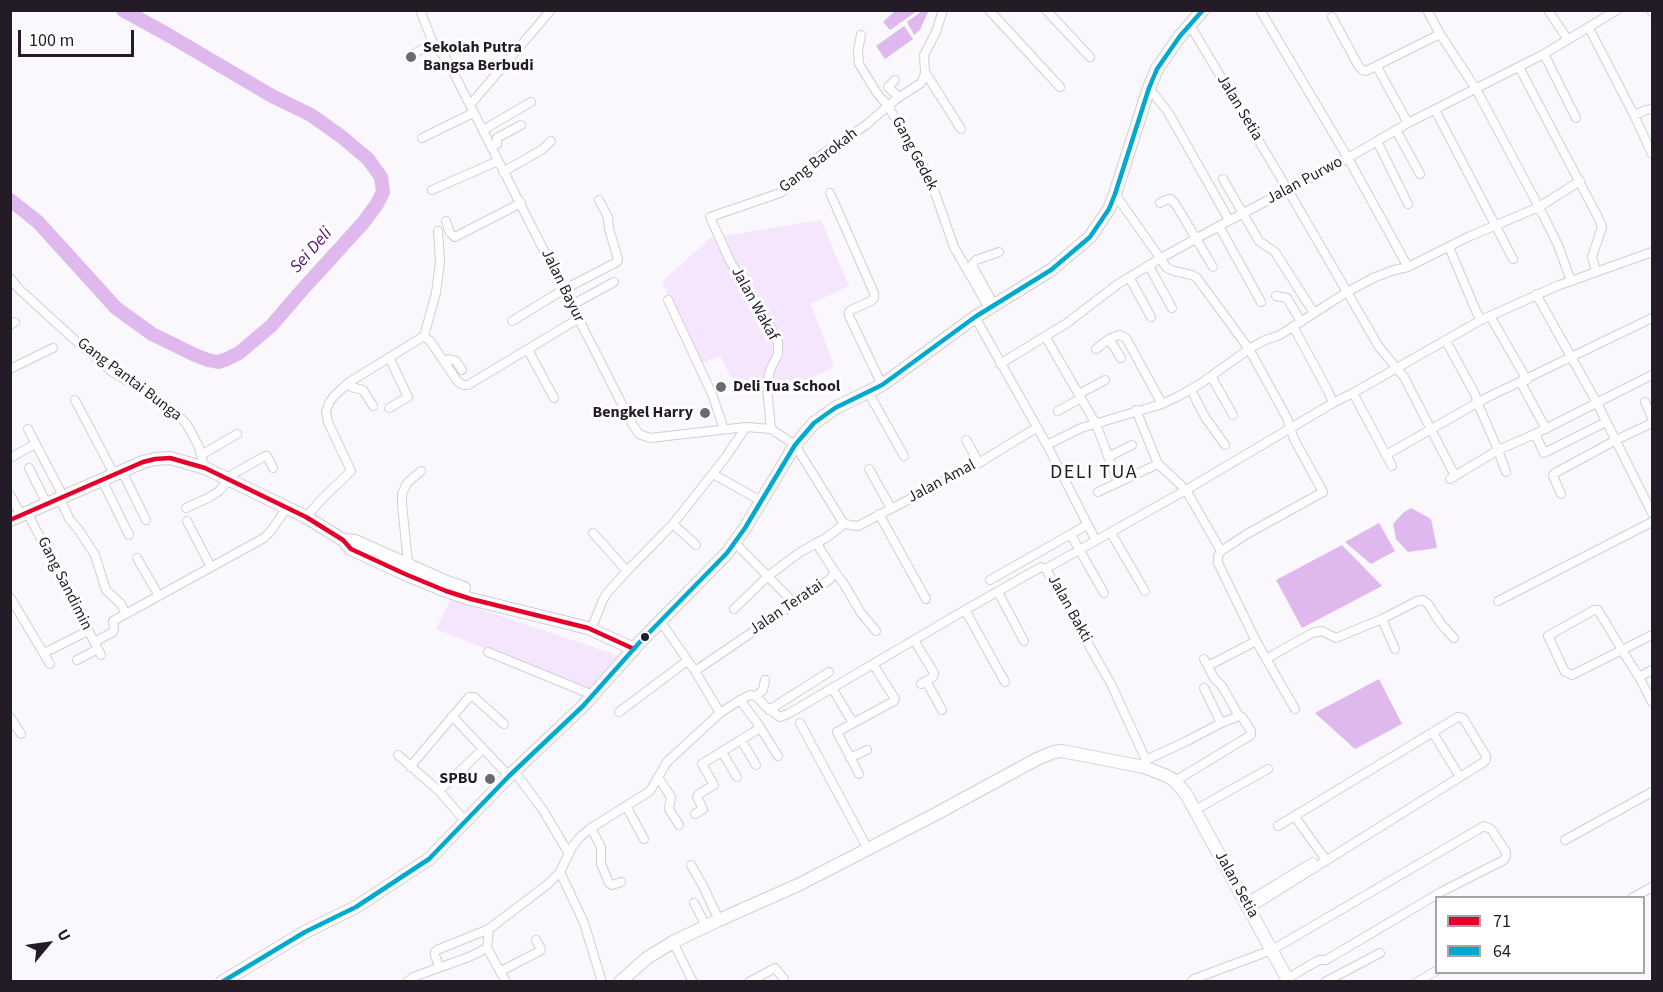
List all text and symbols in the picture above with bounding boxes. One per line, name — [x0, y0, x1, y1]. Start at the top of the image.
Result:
scale bar — [21, 18, 136, 56]
text: 100 m — [29, 28, 74, 53]
place label: Sekolah Putra Bangsa Berbudi — [423, 38, 534, 76]
marker: Sekolah Putra Bangsa Berbudi — [404, 50, 418, 64]
street label: Jalan Setia — [1212, 72, 1266, 144]
street label: Gang Gedek — [887, 114, 941, 194]
street label: Gang Barokah — [776, 124, 862, 198]
street label: Jalan Purwo — [1264, 153, 1346, 209]
water label: Sei Deli — [286, 224, 338, 278]
street label: Jalan Bayur — [536, 246, 588, 326]
street label: Jalan Wakaf — [726, 264, 782, 344]
street label: Gang Pantai Bunga — [73, 334, 185, 426]
place label: Deli Tua School — [733, 377, 840, 397]
marker: Deli Tua School — [714, 380, 728, 394]
place label: Bengkel Harry — [593, 403, 693, 423]
marker: Bengkel Harry — [698, 406, 712, 420]
street label: Jalan Amal — [905, 456, 979, 508]
district label: DELI TUA — [1050, 462, 1138, 486]
street label: Gang Sandimin — [32, 534, 96, 634]
street label: Jalan Bakti — [1043, 572, 1095, 646]
street label: Jalan Teratai — [746, 576, 828, 640]
unlabelled marker — [639, 631, 651, 643]
place label: SPBU — [439, 769, 478, 789]
marker: SPBU — [483, 772, 497, 786]
street label: Jalan Setia — [1210, 848, 1262, 922]
legend — [1435, 896, 1645, 974]
text: 71 — [1493, 909, 1511, 934]
north arrow — [18, 914, 78, 974]
text: U — [52, 925, 76, 945]
text: 64 — [1493, 939, 1511, 964]

